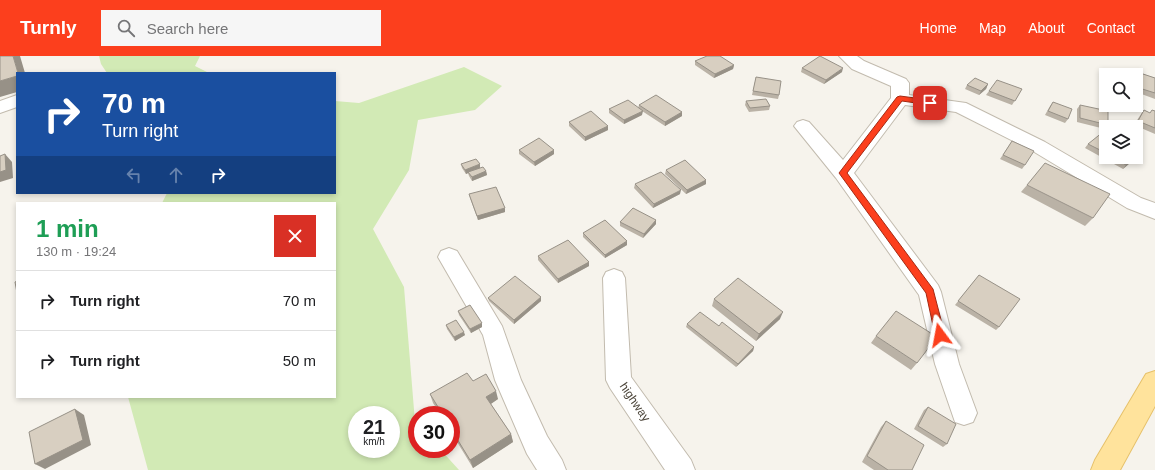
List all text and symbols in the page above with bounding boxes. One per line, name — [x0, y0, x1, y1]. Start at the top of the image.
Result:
search box — [101, 10, 381, 46]
text: Turnly — [20, 17, 77, 38]
icon: search — [115, 17, 137, 39]
text: Search here — [147, 20, 228, 37]
text: Home — [920, 20, 957, 36]
text: Map — [979, 20, 1006, 36]
text: About — [1028, 20, 1065, 36]
text: Contact — [1087, 20, 1135, 36]
map controls — [1099, 68, 1143, 164]
button: search — [1099, 68, 1143, 112]
pin — [913, 86, 947, 120]
icon: right — [36, 88, 88, 140]
text: 70 m — [102, 88, 166, 119]
icon: arrive — [919, 92, 941, 114]
button: layers — [1099, 120, 1143, 164]
text: Turn right — [102, 121, 178, 141]
icon: left — [123, 164, 145, 186]
icon: ahead — [165, 164, 187, 186]
icon: right — [207, 164, 229, 186]
text: 1 min — [36, 215, 99, 242]
button: close — [274, 215, 316, 257]
text: 130 m · 19:24 — [36, 244, 116, 259]
icon: right — [36, 290, 58, 312]
text: Turn right — [70, 292, 140, 309]
text: 70 m — [283, 292, 316, 309]
position arrow — [919, 314, 961, 356]
icon: right — [36, 350, 58, 372]
text: Turn right — [70, 352, 140, 369]
text: 50 m — [283, 352, 316, 369]
street label: highway — [617, 380, 653, 424]
speed limit sign: 30 — [408, 406, 460, 458]
text: 21 — [363, 416, 385, 438]
text: km/h — [363, 436, 385, 447]

